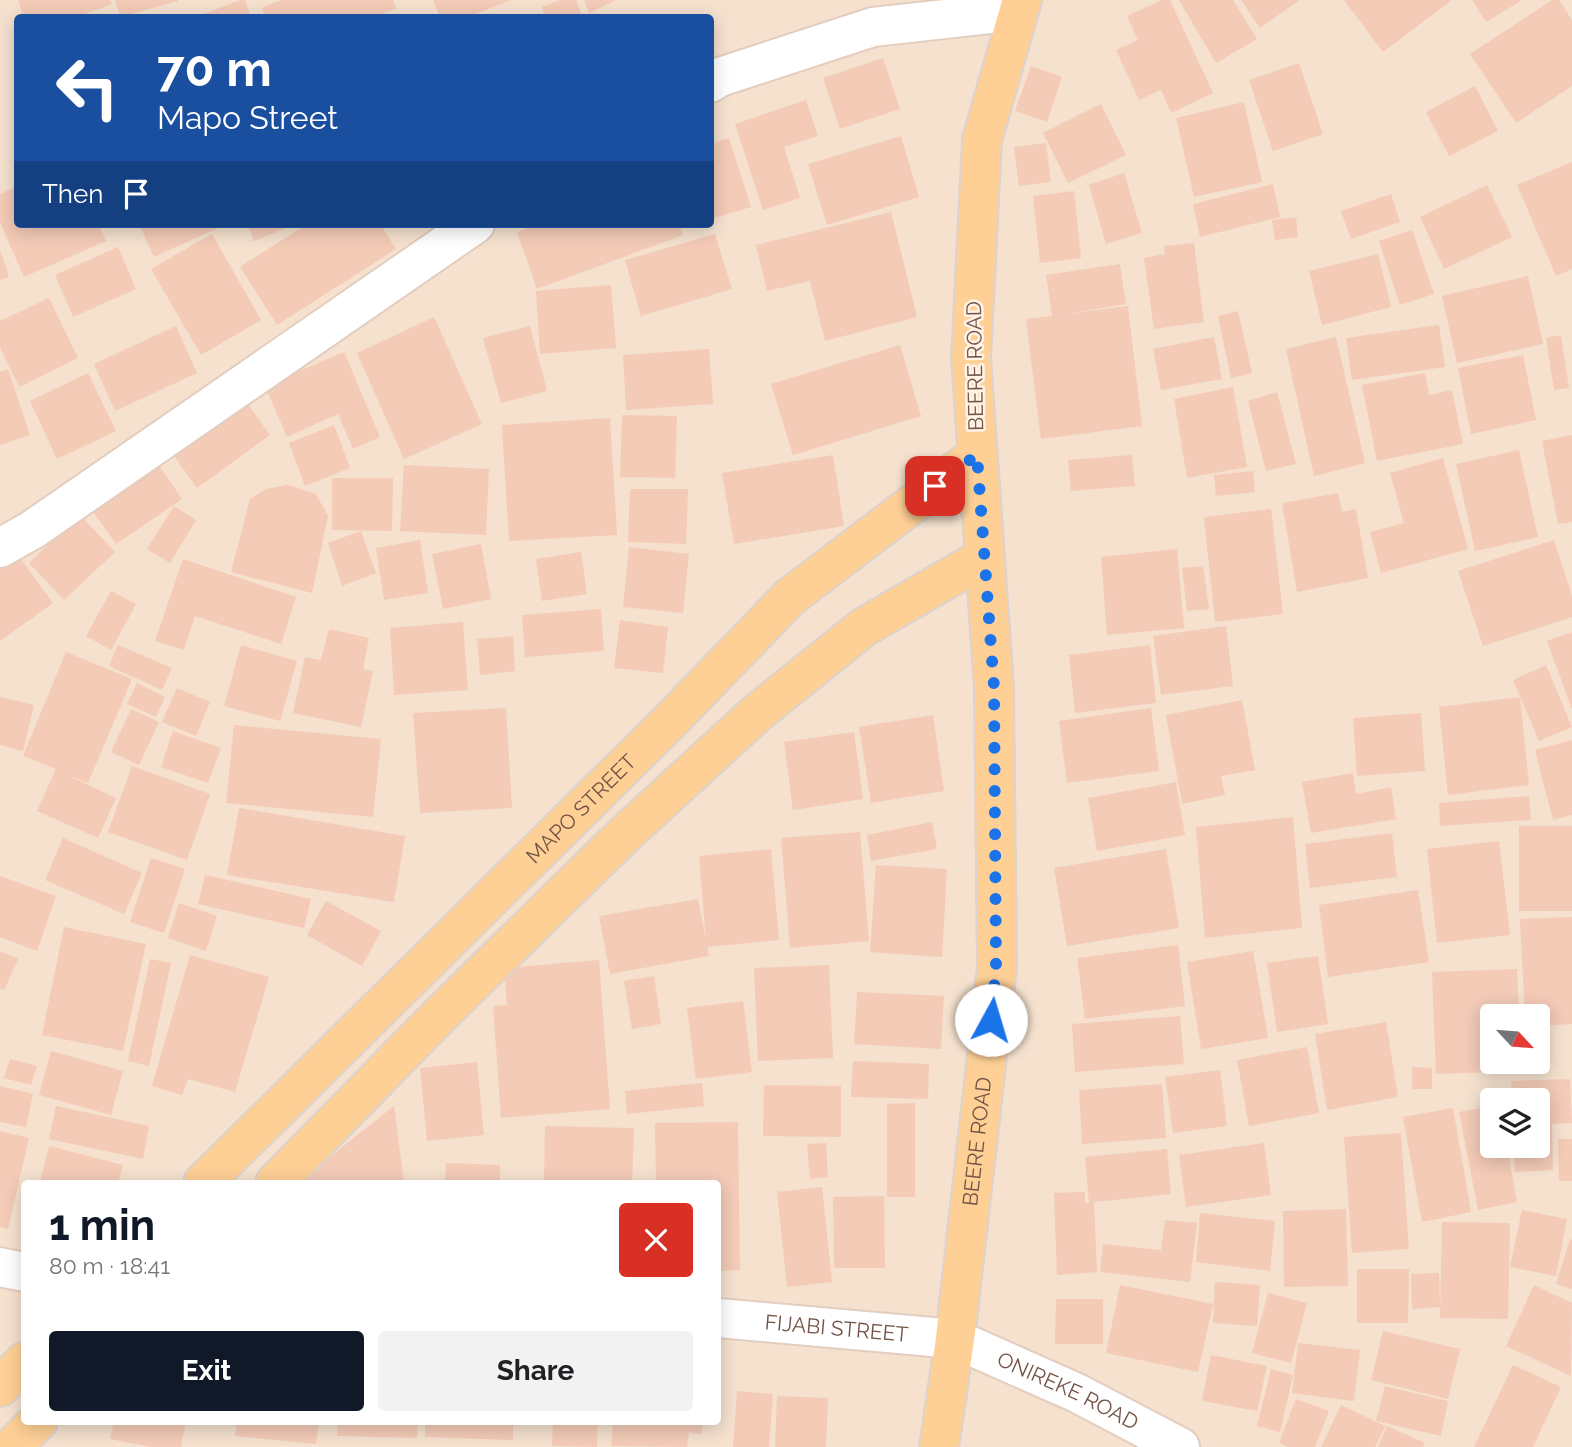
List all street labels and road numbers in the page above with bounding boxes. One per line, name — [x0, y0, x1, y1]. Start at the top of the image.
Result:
street label: BEERE ROAD — [961, 301, 988, 431]
street label: MAPO STREET — [521, 749, 641, 868]
street label: BEERE ROAD — [957, 1076, 997, 1207]
street label: FIJABI STREET — [764, 1309, 909, 1347]
street label: ONIREKE ROAD — [993, 1346, 1143, 1435]

